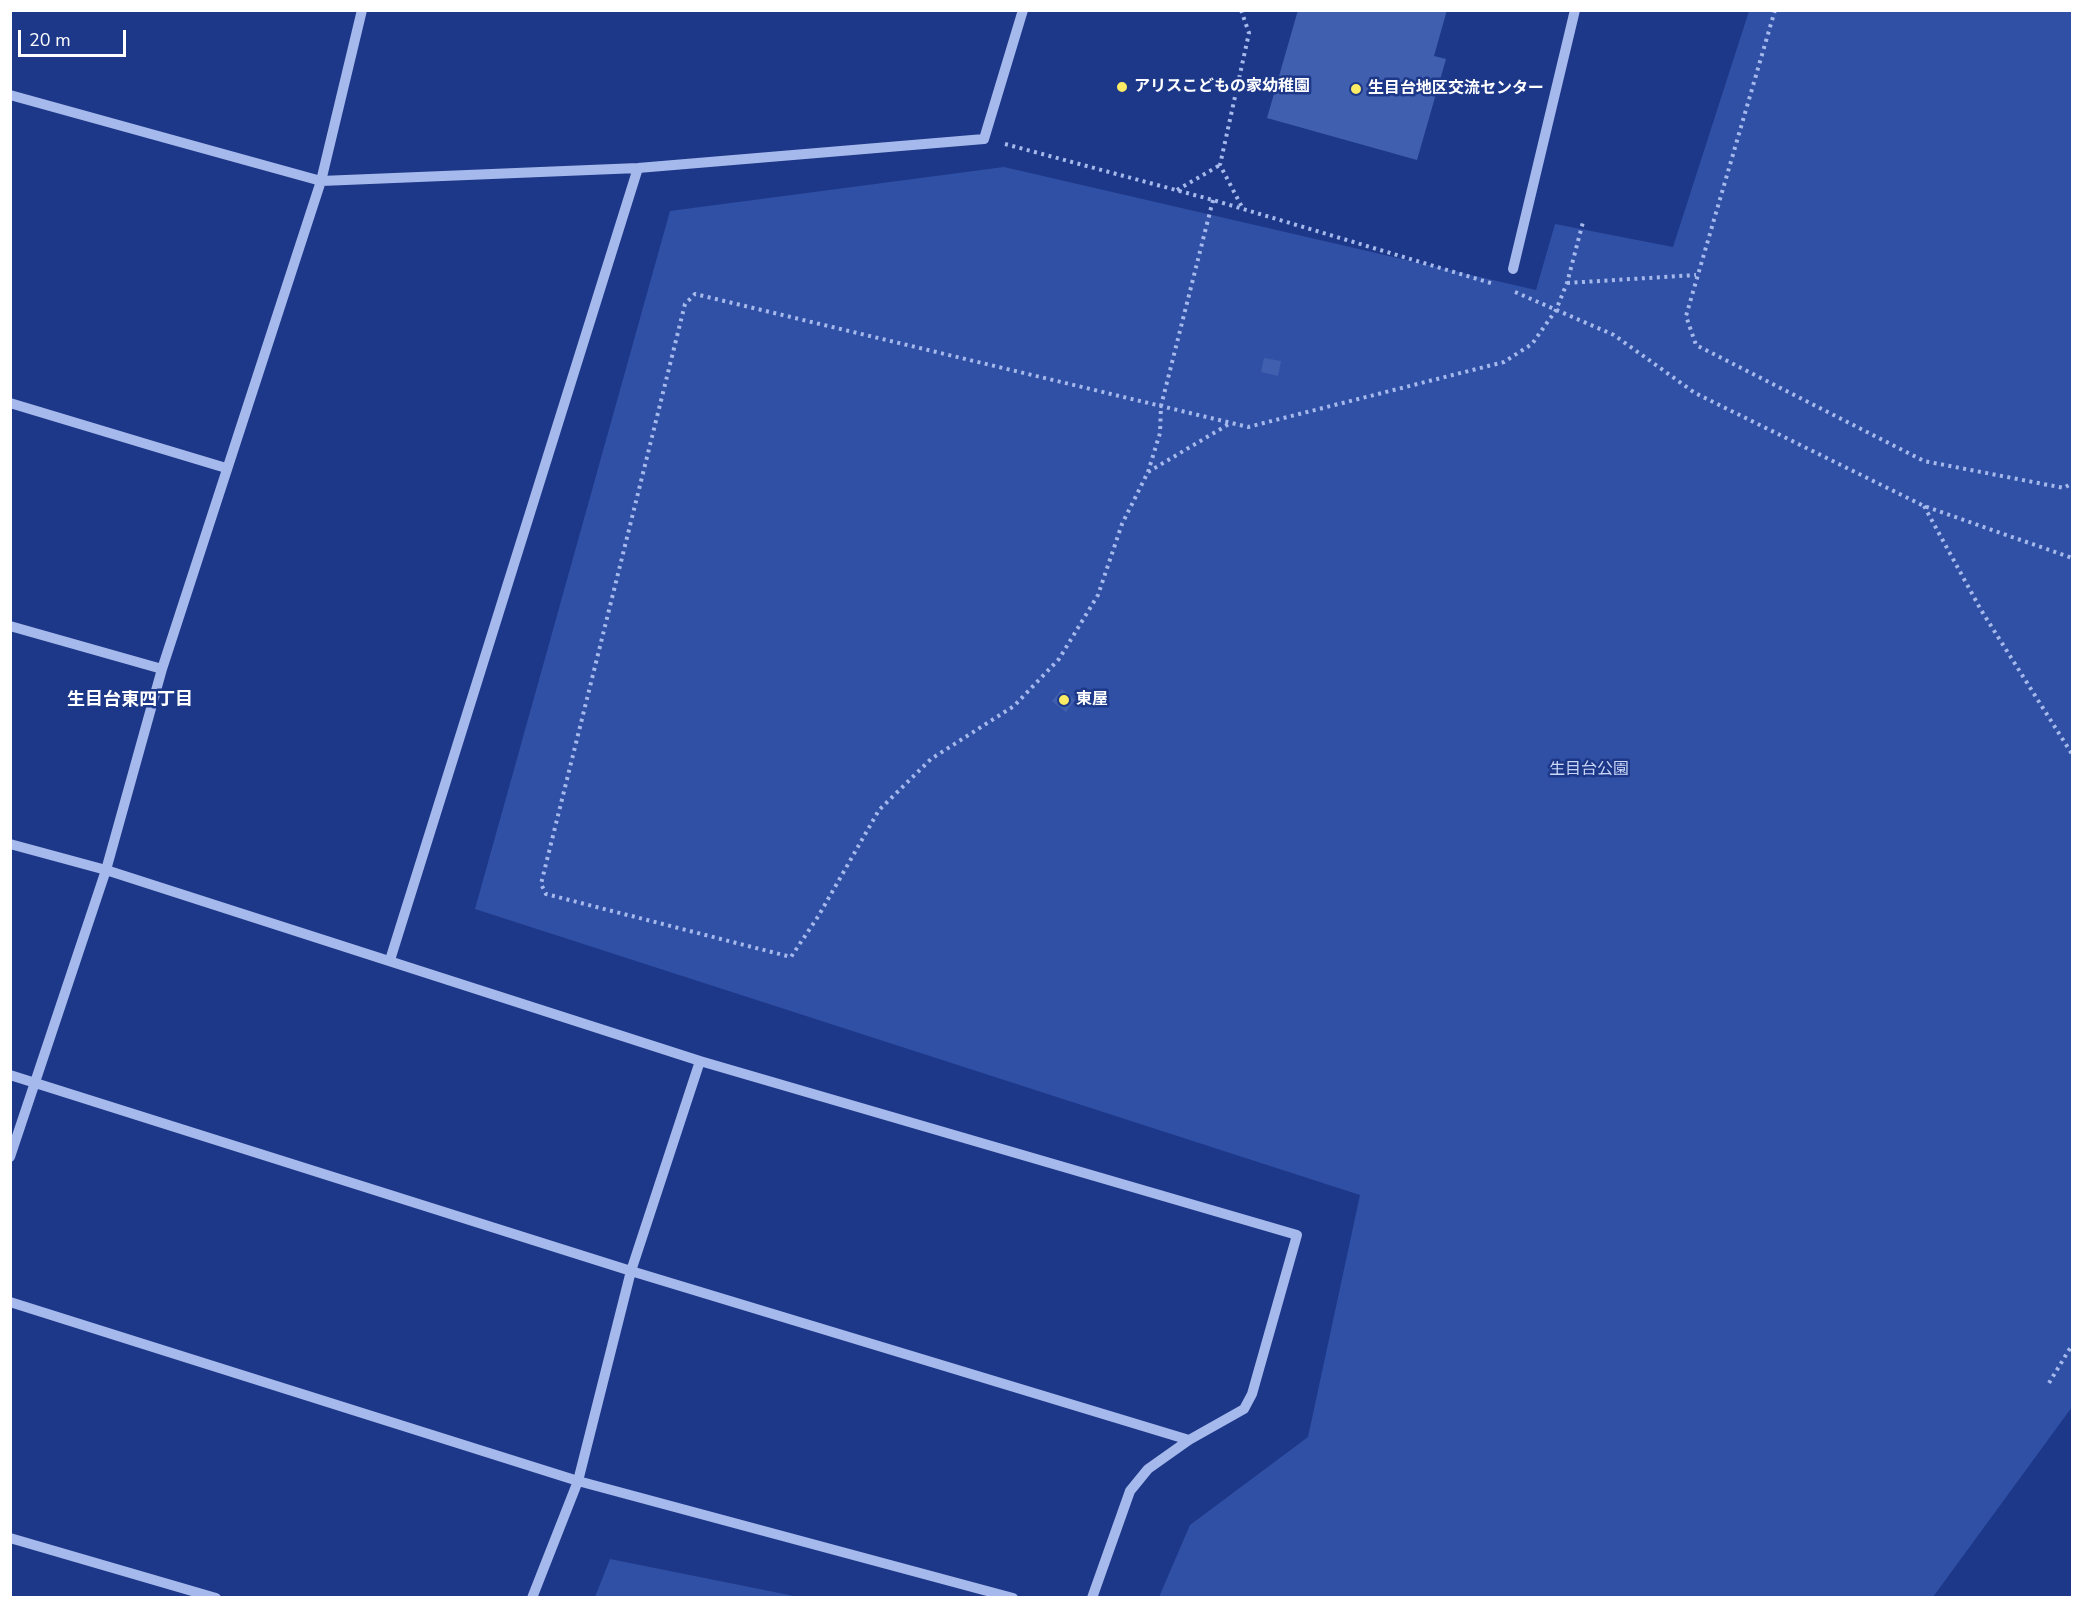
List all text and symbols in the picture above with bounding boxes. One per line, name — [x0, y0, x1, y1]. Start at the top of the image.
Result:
scale bar — [21, 18, 129, 56]
text: 20 m — [29, 28, 71, 52]
place label: アリスこどもの家幼稚園 — [1134, 77, 1310, 97]
place label: 生目台地区交流センター — [1368, 79, 1544, 99]
marker: アリスこどもの家幼稚園 — [1115, 80, 1129, 94]
marker: 生目台地区交流センター — [1349, 82, 1363, 96]
district label: 生目台東四丁目 — [67, 690, 193, 712]
place label: 東屋 — [1076, 690, 1108, 710]
marker: 東屋 — [1057, 693, 1071, 707]
park label: 生目台公園 — [1549, 760, 1629, 780]

